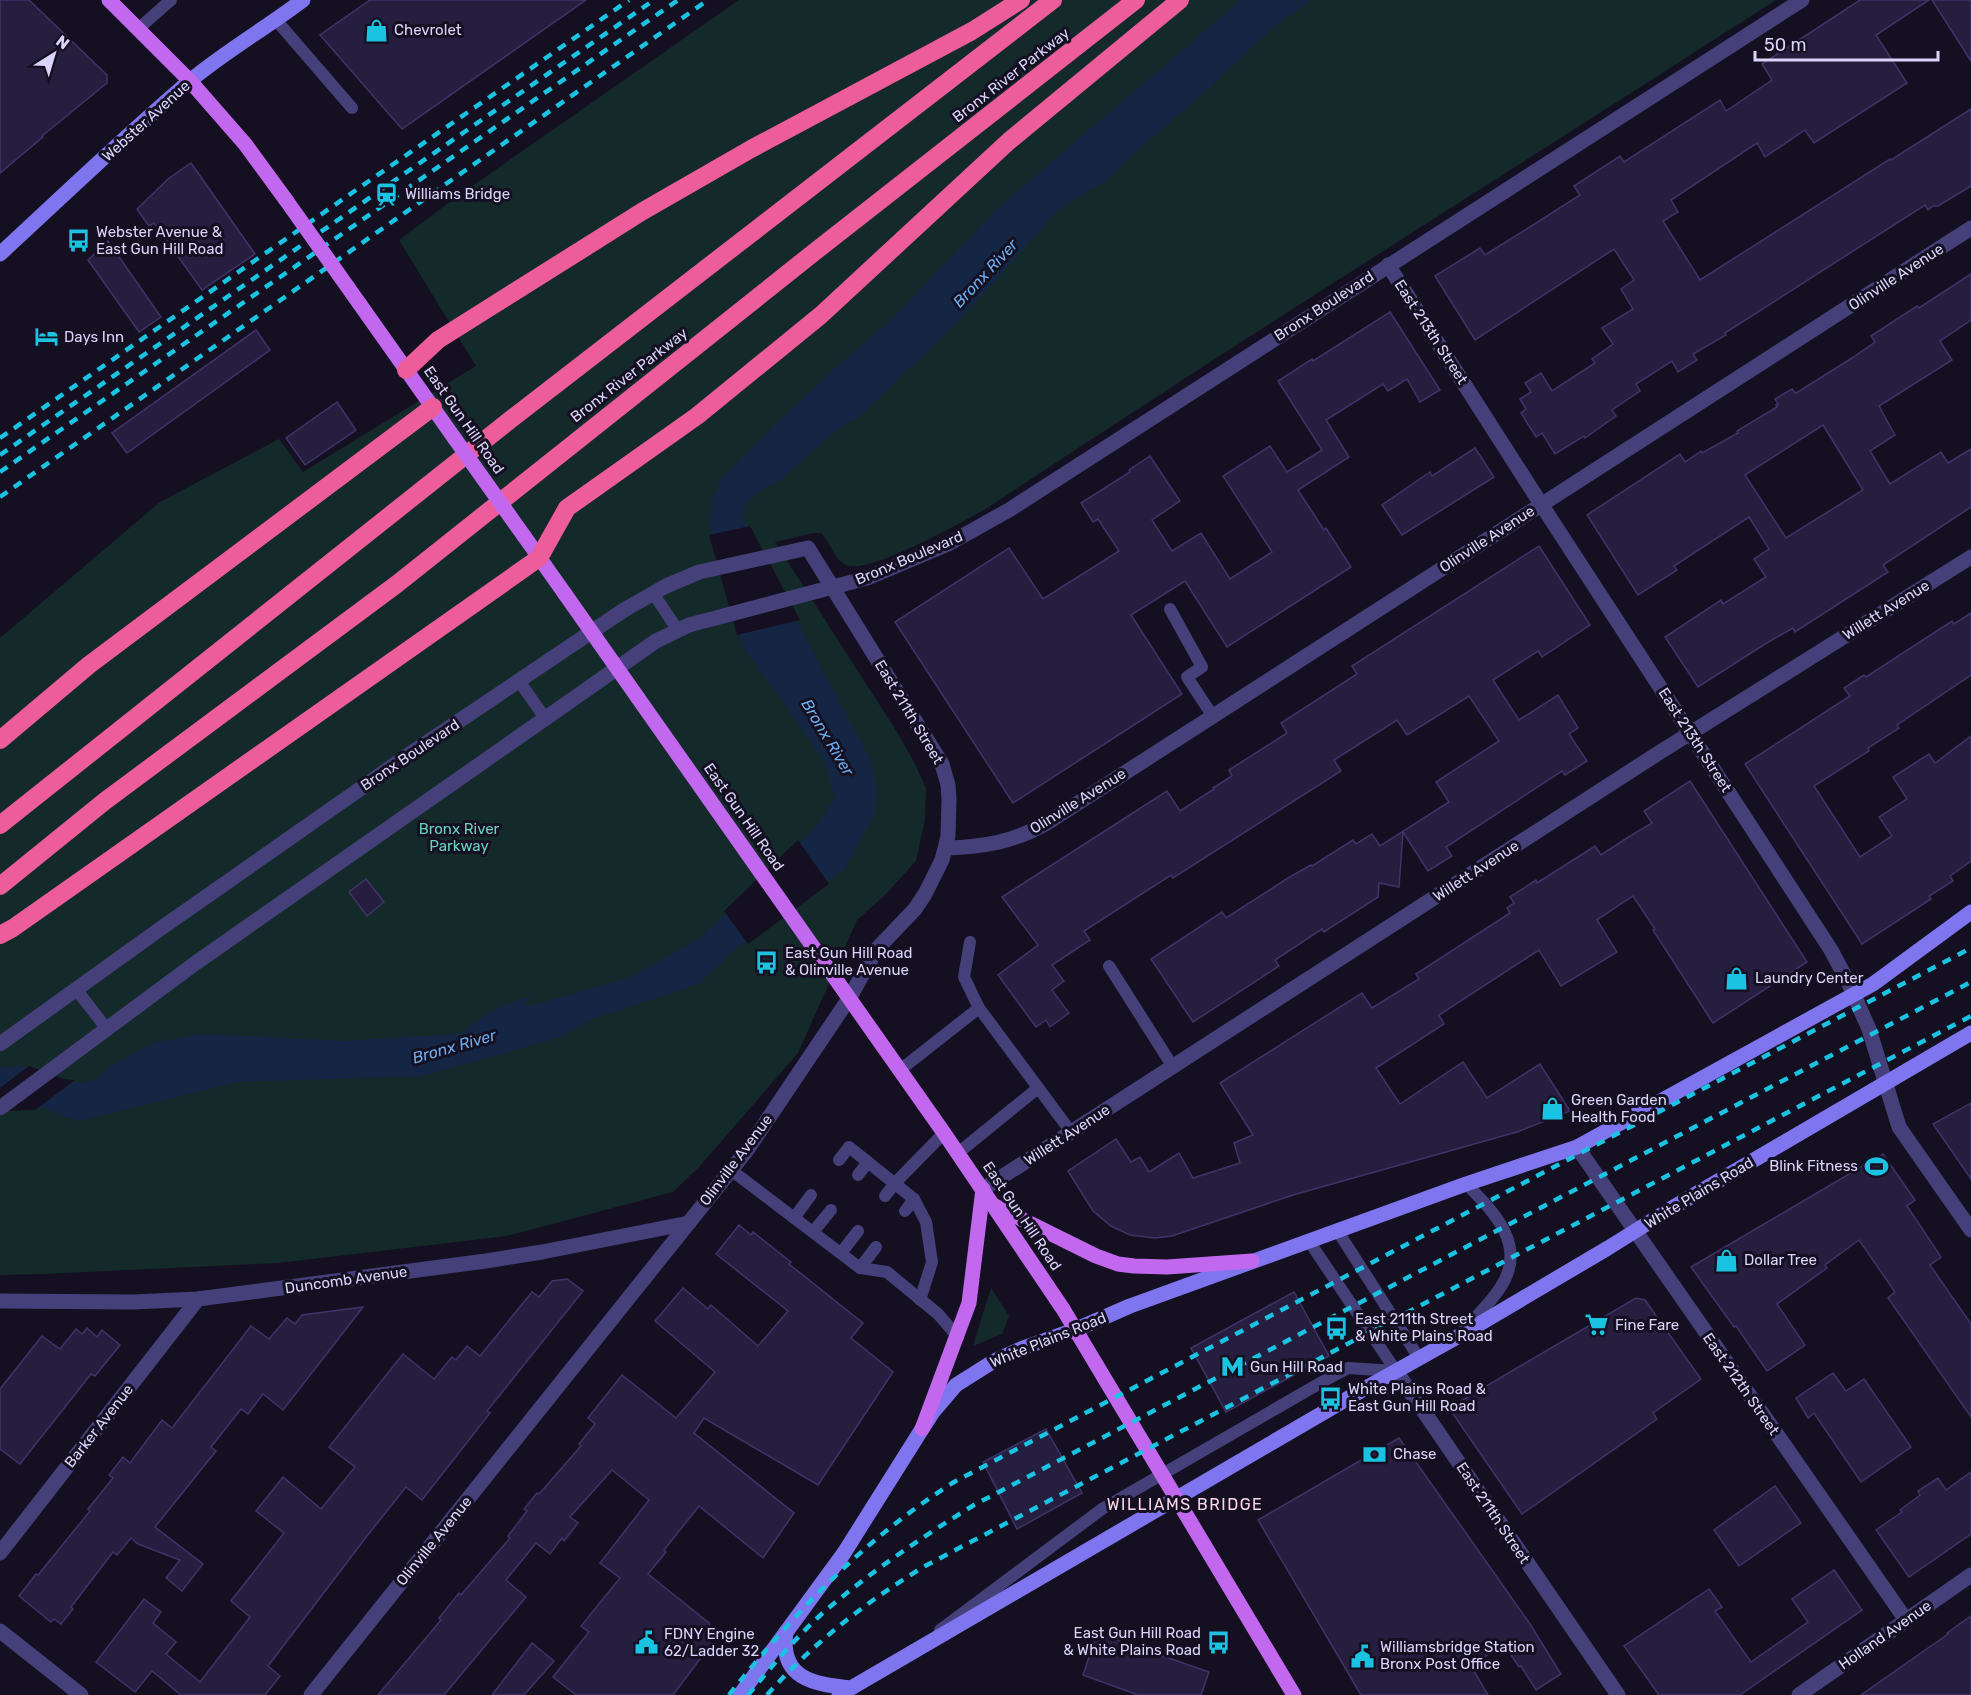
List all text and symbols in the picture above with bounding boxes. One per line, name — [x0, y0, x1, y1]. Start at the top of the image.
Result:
shop icon: Chevrolet — [363, 17, 389, 43]
place label: Chevrolet — [394, 21, 462, 39]
north arrow — [24, 24, 84, 84]
street label: Bronx River Parkway — [949, 24, 1073, 126]
scale bar — [1755, 24, 1938, 62]
text: N — [52, 31, 73, 53]
text: 50 m — [1764, 34, 1807, 56]
street label: Webster Avenue — [98, 77, 194, 165]
station icon: Williams Bridge — [374, 181, 400, 207]
place label: Williams Bridge — [405, 185, 510, 203]
place label: Webster Avenue & East Gun Hill Road — [96, 223, 223, 258]
bus stop icon: Webster Avenue & East Gun Hill Road — [65, 228, 91, 254]
water label: Bronx River — [949, 235, 1022, 311]
street label: Olinville Avenue — [1845, 240, 1947, 314]
street label: Bronx Boulevard — [1271, 267, 1377, 345]
street label: East 213th Street — [1391, 276, 1472, 388]
hotel icon: Days Inn — [33, 324, 59, 350]
street label: Bronx River Parkway — [567, 324, 691, 426]
place label: Days Inn — [64, 328, 124, 346]
street label: East Gun Hill Road — [420, 363, 508, 477]
street label: Olinville Avenue — [1436, 502, 1538, 576]
street label: Bronx Boulevard — [852, 527, 966, 589]
street label: Willett Avenue — [1839, 576, 1933, 644]
street label: East 211th Street — [871, 657, 947, 767]
street label: East 213th Street — [1655, 684, 1736, 796]
water label: Bronx River — [797, 695, 858, 780]
street label: Bronx Boulevard — [357, 715, 463, 795]
street label: East Gun Hill Road — [700, 760, 788, 874]
street label: Olinville Avenue — [1027, 764, 1129, 838]
park label: Bronx River Parkway — [419, 820, 500, 855]
street label: Willett Avenue — [1430, 837, 1522, 905]
place label: East Gun Hill Road & Olinville Avenue — [785, 944, 912, 979]
bus stop icon: East Gun Hill Road & Olinville Avenue — [754, 949, 780, 975]
shop icon: Laundry Center — [1724, 965, 1750, 991]
place label: Laundry Center — [1755, 969, 1864, 987]
water label: Bronx River — [410, 1025, 499, 1067]
place label: Green Garden Health Food — [1571, 1091, 1667, 1126]
shop icon: Green Garden Health Food — [1540, 1096, 1566, 1122]
street label: Willett Avenue — [1021, 1101, 1113, 1169]
street label: Olinville Avenue — [696, 1111, 776, 1209]
street label: White Plains Road — [1641, 1153, 1757, 1233]
sports icon: Blink Fitness — [1863, 1153, 1889, 1179]
place label: Blink Fitness — [1769, 1157, 1858, 1175]
street label: East Gun Hill Road — [979, 1158, 1065, 1274]
shop icon: Dollar Tree — [1713, 1247, 1739, 1273]
place label: Dollar Tree — [1744, 1251, 1817, 1269]
street label: Duncomb Avenue — [284, 1262, 408, 1298]
street label: White Plains Road — [987, 1308, 1109, 1372]
place label: East 211th Street & White Plains Road — [1355, 1310, 1493, 1345]
supermarket icon: Fine Fare — [1584, 1312, 1610, 1338]
bus stop icon: East 211th Street & White Plains Road — [1324, 1315, 1350, 1341]
place label: Fine Fare — [1615, 1316, 1679, 1334]
street label: East 212th Street — [1699, 1329, 1783, 1439]
metro station icon: Gun Hill Road — [1219, 1354, 1245, 1380]
place label: Gun Hill Road — [1250, 1358, 1343, 1376]
place label: White Plains Road & East Gun Hill Road — [1348, 1380, 1487, 1415]
street label: Barker Avenue — [61, 1381, 137, 1471]
bus stop icon: White Plains Road & East Gun Hill Road — [1317, 1385, 1343, 1411]
bank icon: Chase — [1362, 1441, 1388, 1467]
place label: Chase — [1393, 1445, 1436, 1463]
street label: East 211th Street — [1452, 1459, 1534, 1567]
street label: Olinville Avenue — [392, 1493, 476, 1589]
district label: WILLIAMS BRIDGE — [1107, 1495, 1263, 1514]
street label: Holland Avenue — [1835, 1596, 1935, 1674]
place label: East Gun Hill Road & White Plains Road — [1063, 1624, 1201, 1659]
place label: FDNY Engine 62/Ladder 32 — [664, 1625, 760, 1660]
bus stop icon: East Gun Hill Road & White Plains Road — [1206, 1629, 1232, 1655]
public building icon: FDNY Engine 62/Ladder 32 — [633, 1630, 659, 1656]
place label: Williamsbridge Station Bronx Post Office — [1380, 1638, 1535, 1673]
public building icon: Williamsbridge Station Bronx Post Office — [1349, 1643, 1375, 1669]

